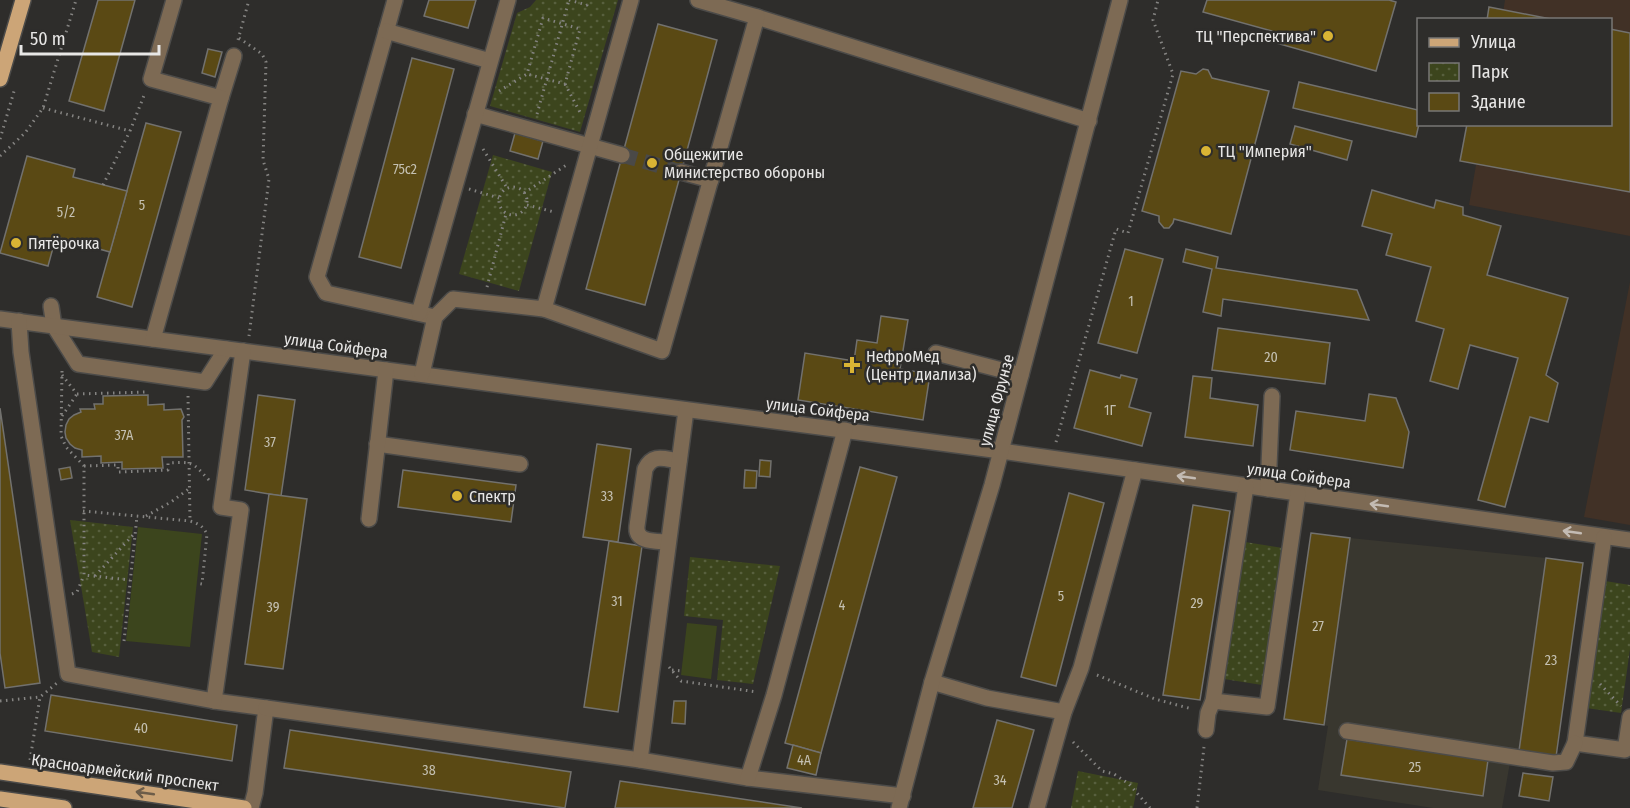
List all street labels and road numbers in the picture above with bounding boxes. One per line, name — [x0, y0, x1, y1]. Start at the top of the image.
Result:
street label: улица Сойфера — [283, 329, 389, 362]
street label: улица Фрунзе — [975, 352, 1018, 448]
street label: улица Сойфера — [765, 394, 871, 425]
street label: улица Сойфера — [1246, 459, 1352, 492]
street label: Красноармейский проспект — [30, 750, 220, 795]

